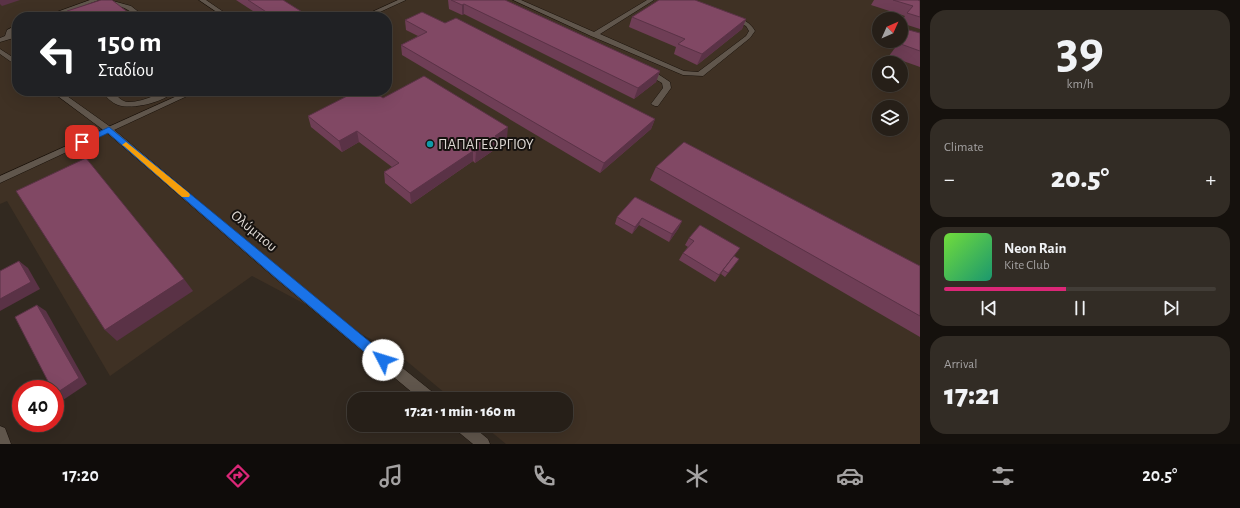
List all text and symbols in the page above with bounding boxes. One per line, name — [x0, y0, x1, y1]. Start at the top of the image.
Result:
north arrow — [872, 12, 908, 48]
map controls — [872, 12, 908, 136]
text: 39 — [1056, 25, 1104, 77]
icon: left — [32, 28, 84, 80]
text: 150 m — [98, 29, 162, 57]
button: search — [872, 56, 908, 92]
text: Σταδίου — [98, 62, 154, 80]
text: km/h — [1067, 78, 1093, 91]
button: layers — [872, 100, 908, 136]
pin — [65, 125, 99, 159]
icon: arrive — [71, 131, 93, 153]
place label: ΠΑΠΑΓΕΩΡΓΙΟΥ — [438, 137, 534, 152]
marker: ΠΑΠΑΓΕΩΡΓΙΟΥ — [425, 139, 435, 149]
text: Climate — [944, 141, 983, 154]
text: 20.5° — [1051, 163, 1109, 193]
text: − — [944, 168, 955, 190]
text: + — [1205, 168, 1216, 190]
street label: Ολύμπου — [228, 208, 280, 254]
text: Neon Rain — [1004, 241, 1066, 256]
text: Kite Club — [1004, 259, 1050, 272]
icon: previous — [978, 297, 1000, 319]
icon: pause — [1069, 297, 1091, 319]
icon: next — [1160, 297, 1182, 319]
position arrow — [362, 339, 404, 381]
text: Arrival — [944, 358, 977, 371]
speed limit sign: 40 — [12, 380, 64, 432]
text: 17:21 — [944, 380, 1001, 410]
text: 17:21 · 1 min · 160 m — [405, 404, 515, 419]
icon: directions — [224, 462, 252, 490]
icon: music — [377, 462, 405, 490]
icon: phone — [530, 462, 558, 490]
icon: climate — [683, 462, 711, 490]
icon: car — [836, 462, 864, 490]
icon: filters — [989, 462, 1017, 490]
text: 17:20 — [63, 467, 99, 485]
text: 20.5° — [1142, 467, 1177, 485]

